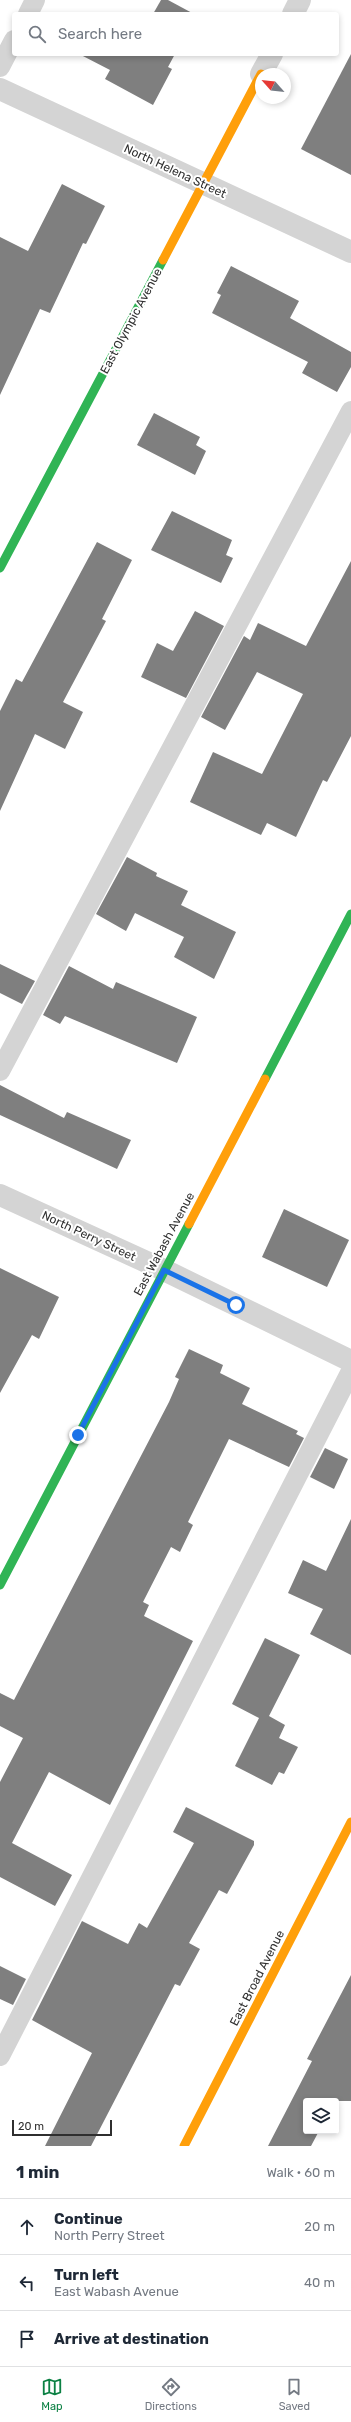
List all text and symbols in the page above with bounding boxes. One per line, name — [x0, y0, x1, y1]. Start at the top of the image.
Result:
search box — [12, 12, 339, 56]
icon: search — [26, 23, 48, 45]
text: Search here — [58, 25, 142, 43]
north arrow — [255, 68, 291, 104]
street label: North Helena Street — [122, 141, 229, 201]
street label: East Olympic Avenue — [97, 266, 165, 376]
street label: East Wabash Avenue — [131, 1190, 197, 1298]
street label: North Perry Street — [40, 1208, 139, 1264]
route start — [227, 1296, 245, 1314]
route end — [69, 1426, 87, 1444]
street label: East Broad Avenue — [227, 1928, 287, 2028]
map controls — [303, 2098, 339, 2134]
button: layers — [303, 2098, 339, 2134]
scale bar — [12, 2118, 112, 2137]
text: 20 m — [18, 2120, 44, 2133]
text: 1 min — [16, 2162, 59, 2182]
text: Walk · 60 m — [266, 2165, 335, 2180]
text: Continue — [54, 2210, 123, 2228]
icon: ahead — [16, 2216, 38, 2238]
text: 20 m — [304, 2219, 335, 2234]
text: North Perry Street — [54, 2228, 165, 2243]
text: Turn left — [54, 2266, 119, 2284]
icon: left — [16, 2272, 38, 2294]
text: 40 m — [304, 2275, 335, 2290]
text: East Wabash Avenue — [54, 2284, 179, 2299]
icon: arrive — [16, 2328, 38, 2350]
text: Arrive at destination — [54, 2330, 209, 2348]
tab: Map — [41, 2376, 63, 2413]
tab: Directions — [145, 2376, 197, 2413]
tab: Saved — [279, 2376, 310, 2413]

